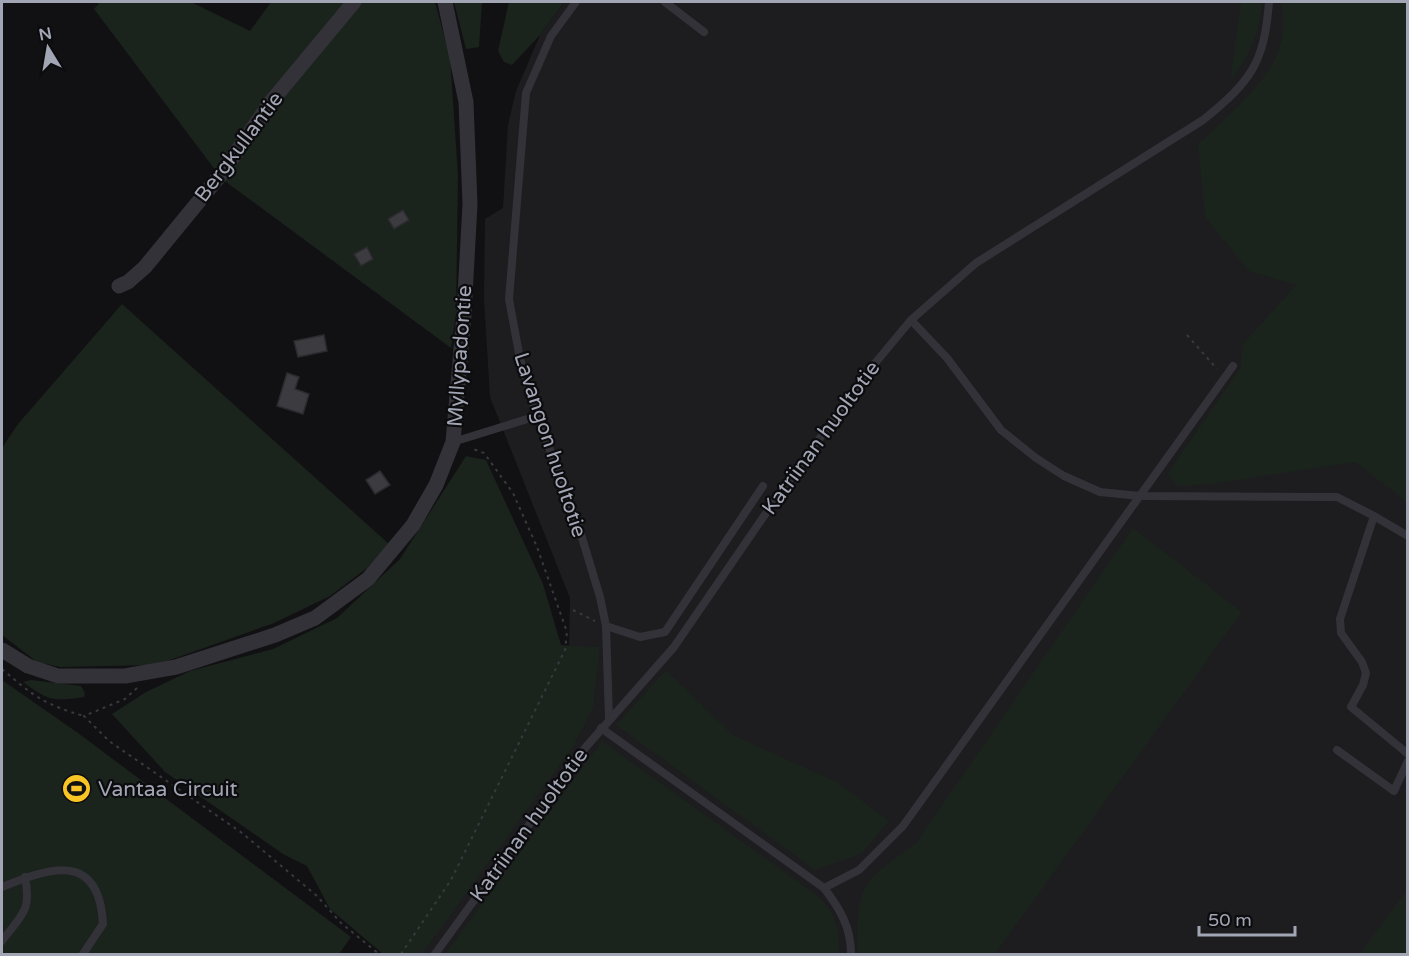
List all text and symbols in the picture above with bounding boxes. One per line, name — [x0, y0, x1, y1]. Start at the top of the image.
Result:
north arrow — [18, 18, 78, 78]
text: N — [37, 23, 54, 45]
street label: Bergkullantie — [189, 87, 289, 207]
street label: Myllypadontie — [443, 284, 477, 428]
street label: Lavangon huoltotie — [508, 349, 592, 541]
street label: Katriinan huoltotie — [757, 356, 885, 520]
street label: Katriinan huoltotie — [465, 743, 593, 907]
sports icon: Vantaa Circuit — [61, 773, 93, 805]
place label: Vantaa Circuit — [98, 777, 238, 802]
scale bar — [1199, 899, 1295, 937]
text: 50 m — [1208, 909, 1252, 931]

